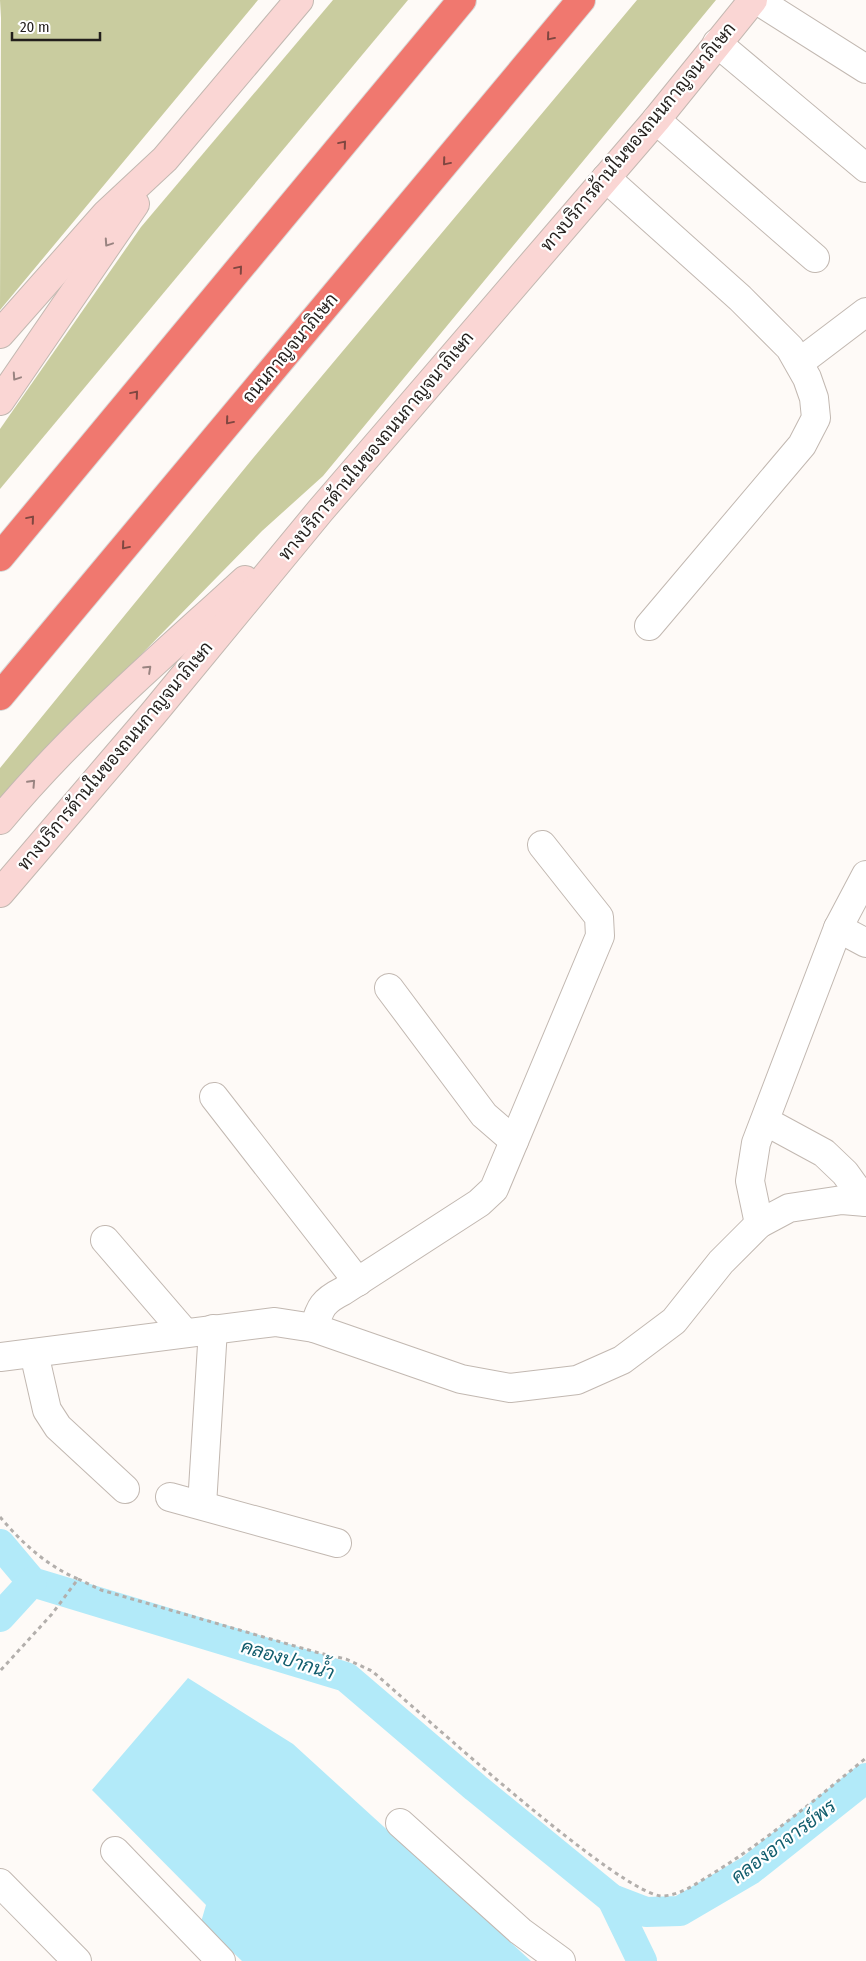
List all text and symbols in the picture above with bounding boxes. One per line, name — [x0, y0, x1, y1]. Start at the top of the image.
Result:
scale bar — [12, 10, 100, 42]
street label: ทางบริการด้านในของถนนกาญจนาภิเษก — [534, 17, 740, 256]
text: 20 m — [20, 18, 50, 36]
one-way arrow — [546, 32, 555, 41]
one-way arrow — [337, 141, 346, 150]
one-way arrow — [443, 156, 451, 165]
one-way arrow — [105, 237, 114, 247]
one-way arrow — [233, 266, 242, 275]
street label: ถนนกาญจนาภิเษก — [238, 289, 342, 407]
street label: ทางบริการด้านในของถนนกาญจนาภิเษก — [272, 326, 478, 565]
one-way arrow — [13, 371, 22, 381]
one-way arrow — [129, 391, 138, 400]
one-way arrow — [226, 416, 235, 425]
one-way arrow — [26, 516, 35, 525]
one-way arrow — [123, 540, 131, 549]
street label: ทางบริการด้านในของถนนกาญจนาภิเษก — [11, 636, 217, 875]
one-way arrow — [142, 666, 151, 675]
one-way arrow — [26, 779, 35, 788]
water label: คลองปากน้ำ — [238, 1631, 338, 1685]
water label: คลองอาจารย์พร — [726, 1793, 841, 1888]

